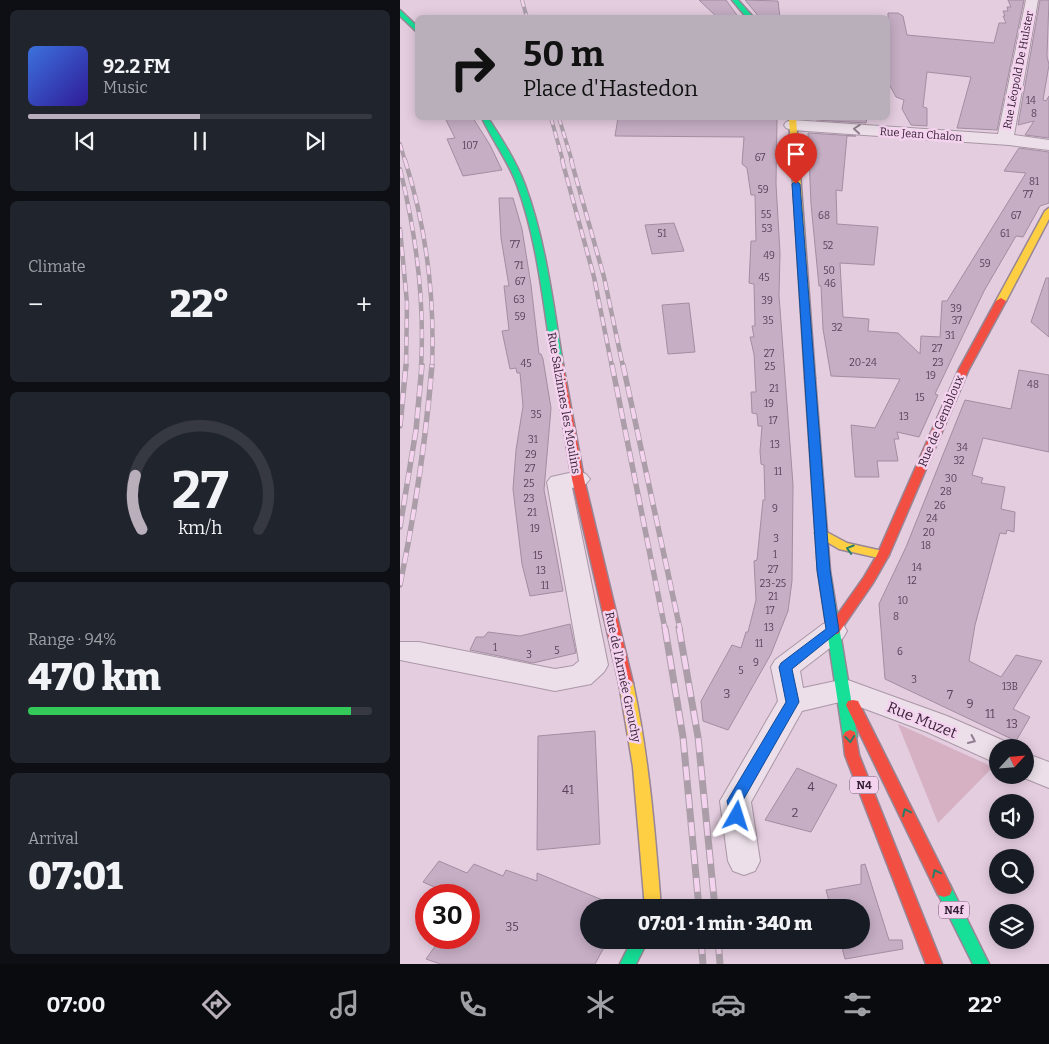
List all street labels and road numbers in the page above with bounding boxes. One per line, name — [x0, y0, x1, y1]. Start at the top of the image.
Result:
street label: Rue Léopold De Hulster — [1001, 10, 1036, 130]
street label: Rue Jean Chalon — [879, 125, 963, 144]
street label: Rue Salzinnes les Moulins — [545, 331, 583, 475]
street label: Rue de Gembloux — [915, 373, 967, 469]
street label: Rue de l'Armée Grouchy — [602, 610, 644, 744]
street label: Rue Muzet — [885, 698, 960, 742]
road number: N4 — [850, 776, 878, 794]
road number: N4f — [939, 902, 969, 918]

